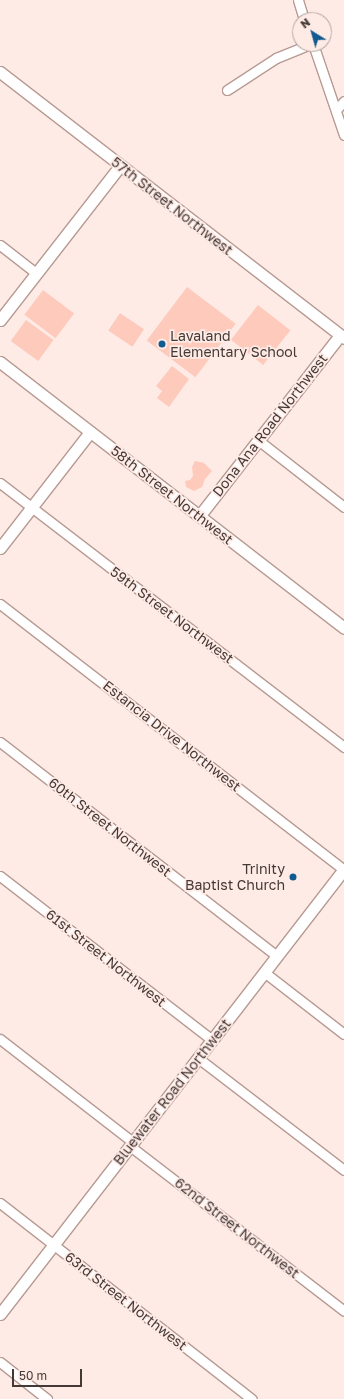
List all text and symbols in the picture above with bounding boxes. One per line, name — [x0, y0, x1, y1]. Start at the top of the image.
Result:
north arrow — [292, 12, 332, 52]
text: N — [298, 15, 312, 31]
street label: 57th Street Northwest — [108, 153, 236, 259]
place label: Lavaland Elementary School — [170, 328, 297, 360]
marker: Lavaland Elementary School — [157, 339, 167, 349]
street label: Dona Ana Road Northwest — [209, 350, 331, 500]
street label: 58th Street Northwest — [108, 442, 236, 548]
street label: 59th Street Northwest — [107, 563, 237, 667]
street label: Estancia Drive Northwest — [100, 677, 244, 795]
street label: 60th Street Northwest — [45, 774, 175, 880]
place label: Trinity Baptist Church — [185, 861, 285, 894]
marker: Trinity Baptist Church — [288, 872, 298, 882]
street label: 61st Street Northwest — [43, 906, 169, 1010]
street label: Bluewater Road Northwest — [110, 1016, 234, 1168]
street label: 62nd Street Northwest — [171, 1174, 303, 1282]
street label: 63rd Street Northwest — [62, 1248, 190, 1354]
scale bar — [14, 1361, 84, 1387]
text: 50 m — [19, 1368, 47, 1383]

